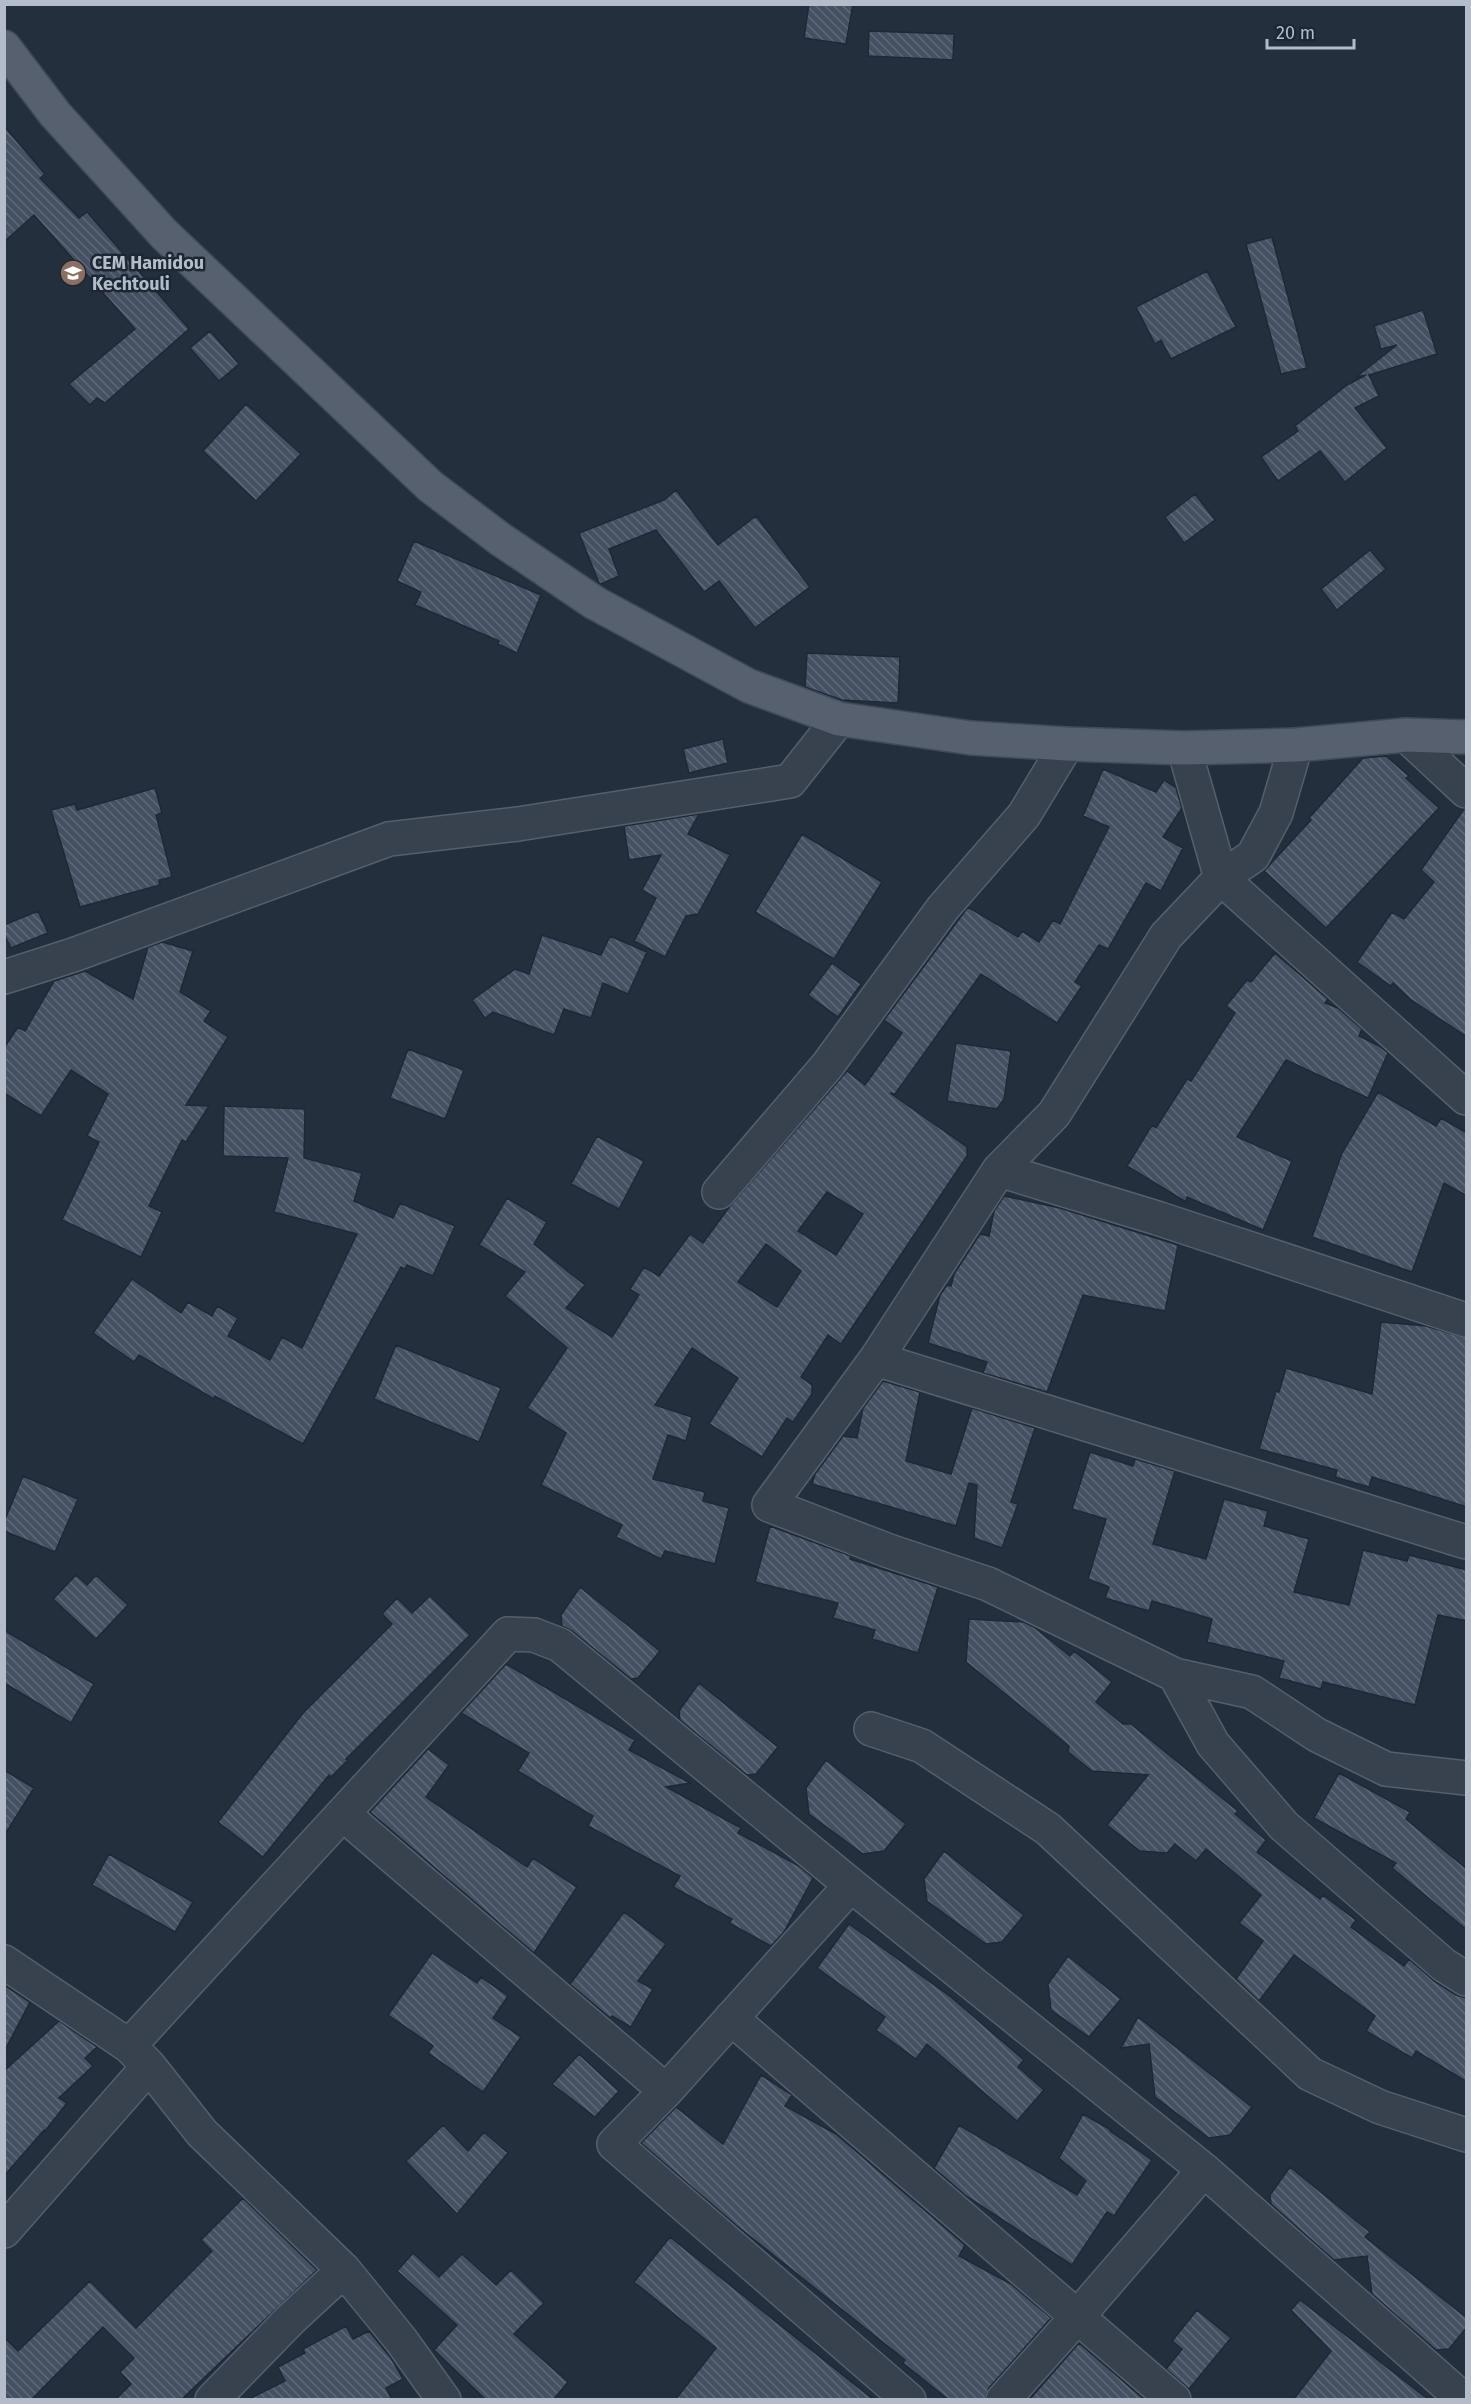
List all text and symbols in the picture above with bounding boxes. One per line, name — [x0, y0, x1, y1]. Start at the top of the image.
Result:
scale bar — [1267, 12, 1354, 50]
text: 20 m — [1276, 22, 1315, 44]
place label: CEM Hamidou Kechtouli — [92, 252, 204, 295]
school or university icon: CEM Hamidou Kechtouli — [58, 258, 88, 288]

